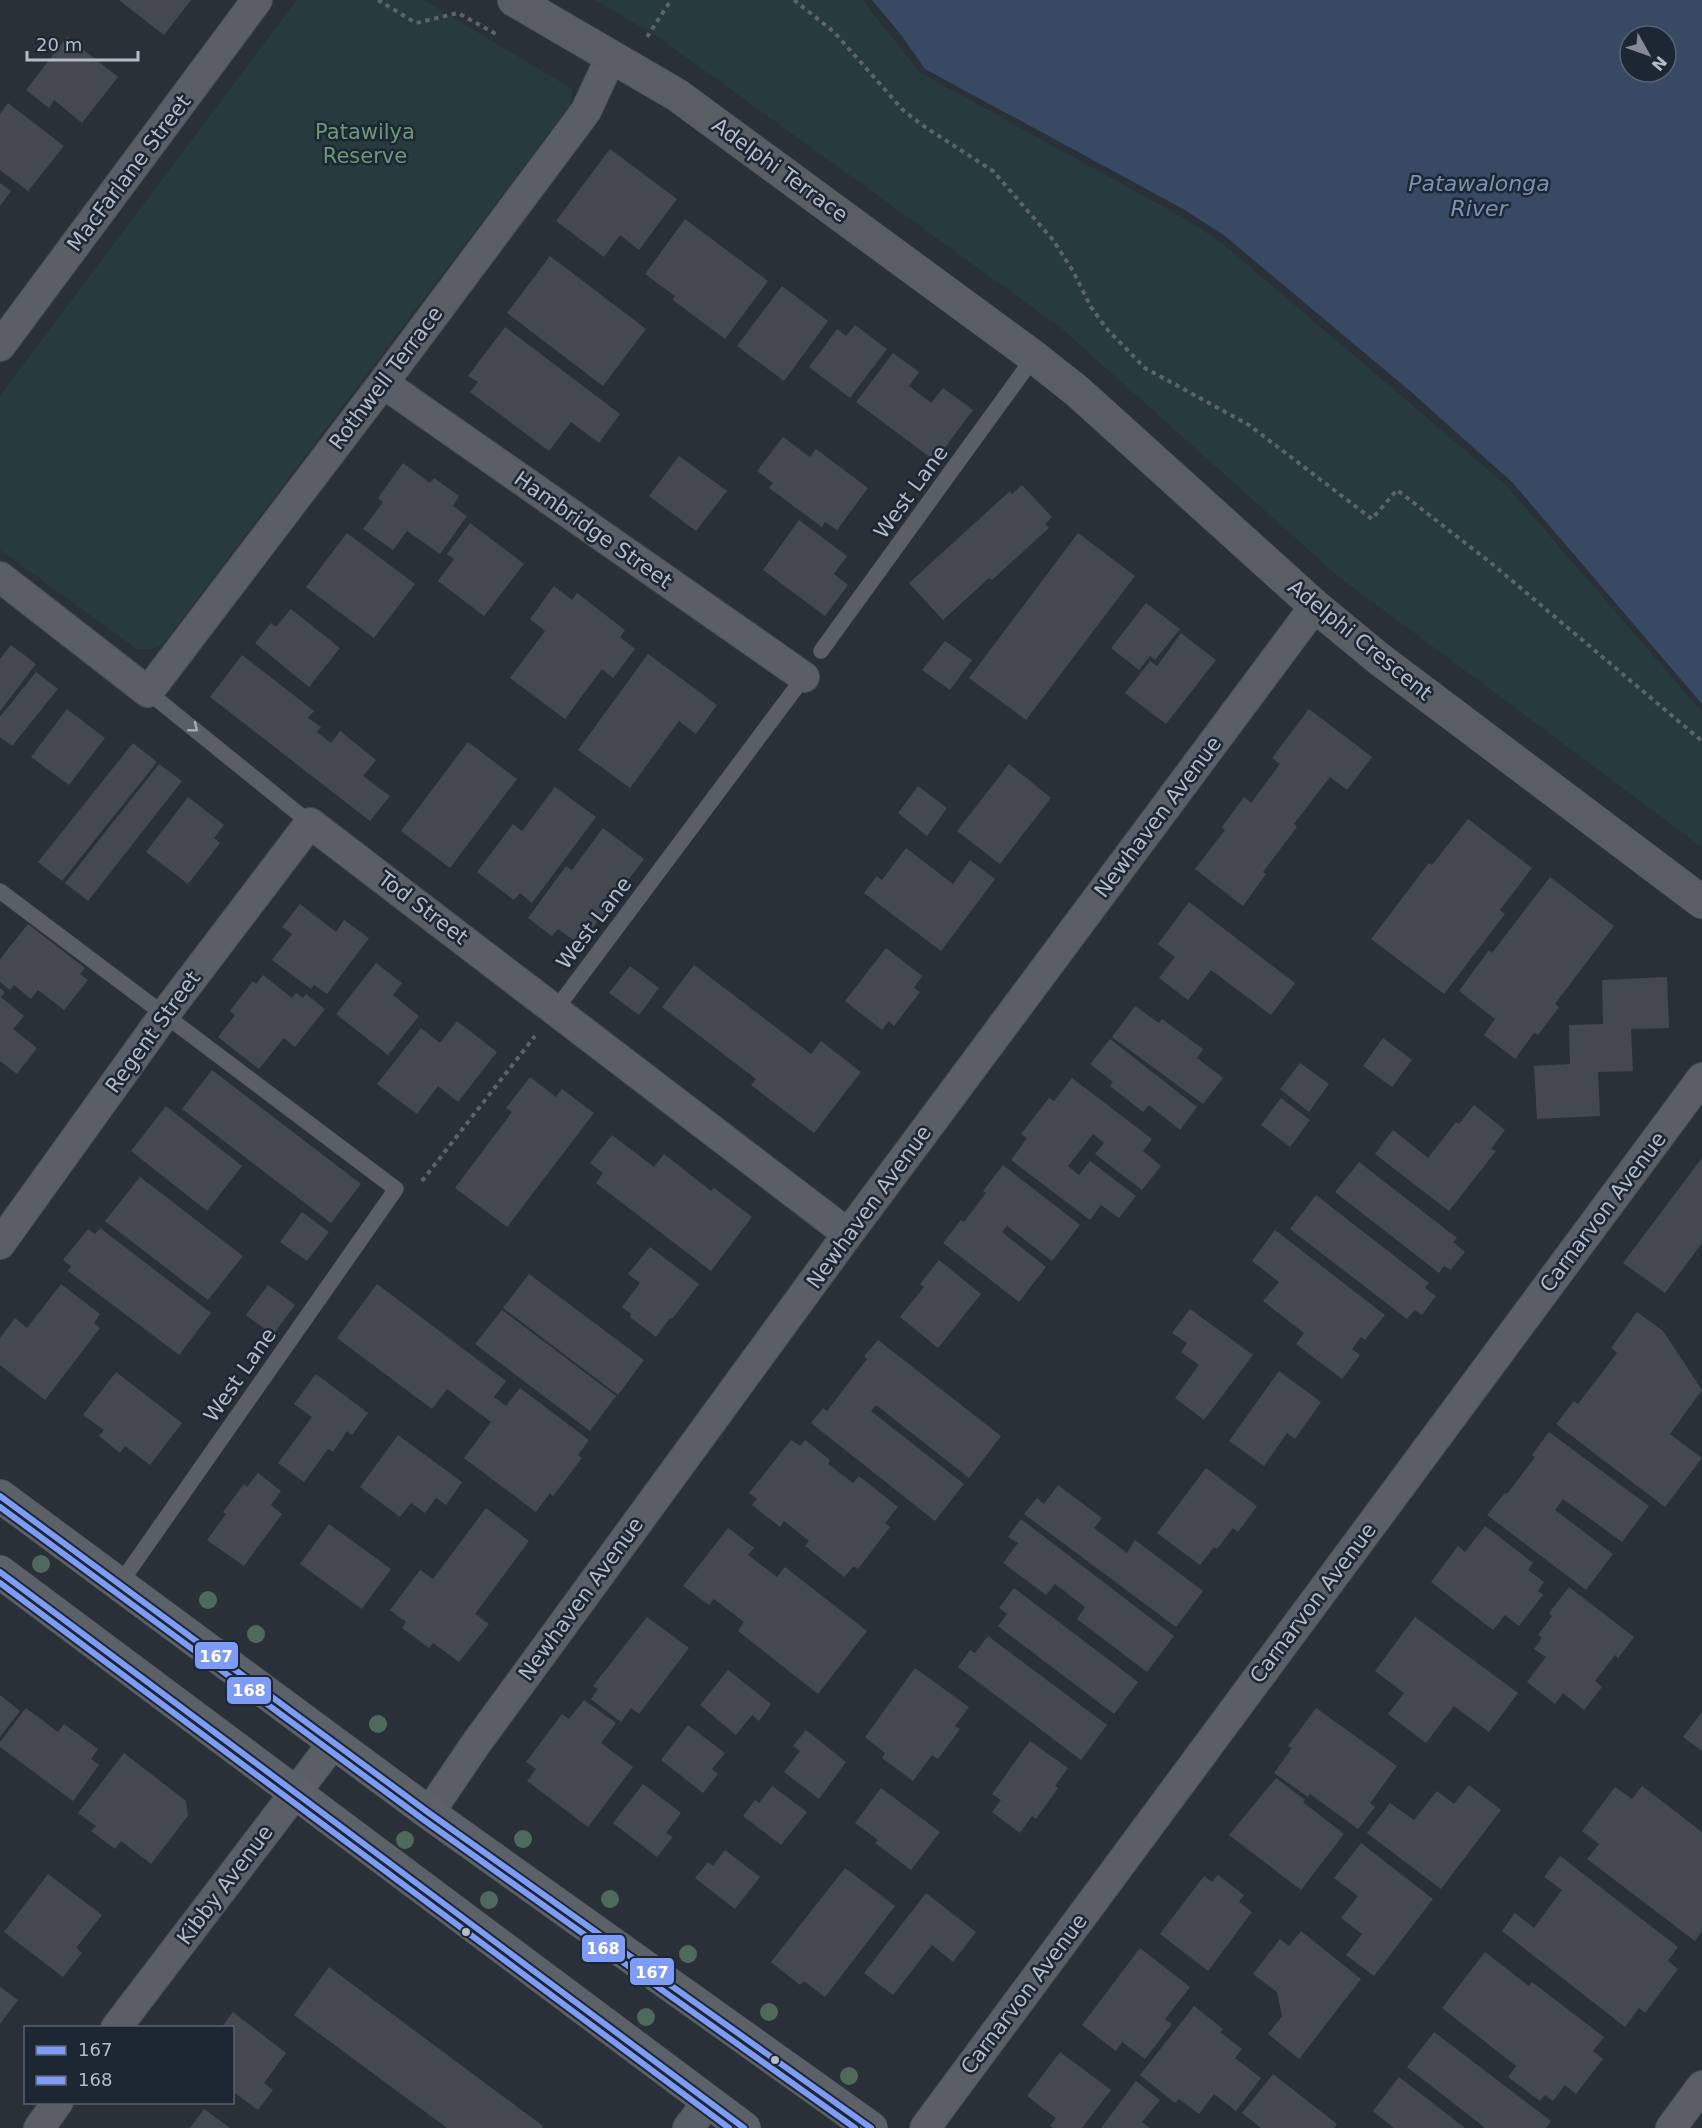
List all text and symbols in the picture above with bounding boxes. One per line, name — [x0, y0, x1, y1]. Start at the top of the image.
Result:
scale bar — [27, 24, 138, 62]
north arrow — [1618, 24, 1678, 84]
text: 20 m — [36, 34, 82, 55]
text: N — [1648, 52, 1671, 75]
street label: MacFarlane Street — [62, 90, 196, 256]
street label: Adelphi Terrace — [708, 113, 852, 227]
park label: Patawilya Reserve — [315, 120, 415, 168]
water label: Patawalonga River — [1408, 171, 1550, 221]
street label: Rothwell Terrace — [324, 302, 448, 454]
street label: West Lane — [869, 441, 953, 543]
street label: Hambridge Street — [510, 467, 676, 593]
street label: Adelphi Crescent — [1283, 575, 1437, 705]
one-way arrow — [187, 721, 198, 732]
street label: Newhaven Avenue — [1090, 732, 1226, 902]
street label: Tod Street — [373, 866, 473, 949]
street label: West Lane — [552, 872, 636, 974]
street label: Regent Street — [101, 966, 205, 1098]
street label: Newhaven Avenue — [802, 1121, 936, 1293]
street label: Carnarvon Avenue — [1535, 1127, 1671, 1297]
street label: West Lane — [199, 1323, 281, 1427]
street label: Newhaven Avenue — [514, 1513, 648, 1685]
street label: Carnarvon Avenue — [1245, 1518, 1381, 1688]
line badge: 167 — [194, 1641, 239, 1670]
text: 167 — [199, 1647, 233, 1666]
line badge: 168 — [226, 1676, 272, 1705]
text: 168 — [232, 1681, 266, 1700]
street label: Kibby Avenue — [172, 1821, 278, 1949]
street label: Carnarvon Avenue — [956, 1909, 1092, 2079]
unlabelled marker — [460, 1926, 472, 1938]
line badge: 168 — [581, 1934, 626, 1963]
text: 168 — [586, 1939, 620, 1958]
line badge: 167 — [629, 1957, 675, 1986]
text: 167 — [635, 1963, 669, 1982]
legend — [24, 2026, 234, 2104]
text: 167 — [78, 2039, 112, 2060]
unlabelled marker — [769, 2054, 781, 2066]
text: 168 — [78, 2069, 112, 2090]

